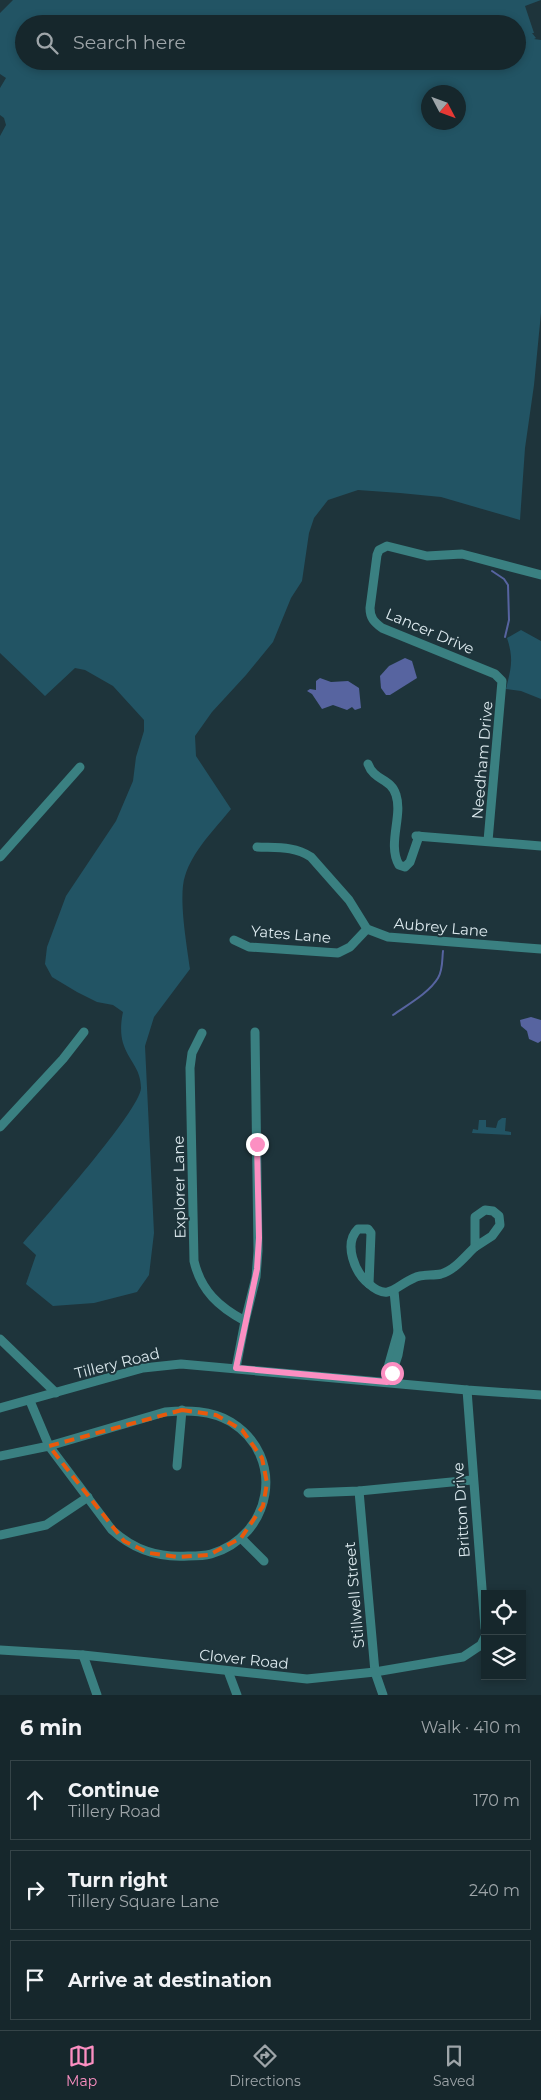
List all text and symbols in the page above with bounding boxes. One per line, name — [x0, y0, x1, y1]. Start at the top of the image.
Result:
search box — [15, 15, 526, 70]
icon: search — [33, 29, 61, 57]
text: Search here — [73, 31, 186, 54]
north arrow — [421, 85, 466, 130]
street label: Lancer Drive — [383, 604, 477, 658]
street label: Needham Drive — [467, 700, 497, 820]
street label: Aubrey Lane — [393, 913, 489, 941]
street label: Yates Lane — [250, 921, 332, 947]
route end — [246, 1133, 269, 1156]
street label: Explorer Lane — [169, 1135, 189, 1239]
street label: Tillery Road — [73, 1343, 161, 1383]
route start — [381, 1362, 404, 1385]
street label: Britton Drive — [448, 1462, 474, 1558]
street label: Stillwell Street — [340, 1541, 368, 1649]
map controls — [481, 1590, 526, 1680]
button: locate — [481, 1590, 526, 1635]
button: layers — [481, 1635, 526, 1680]
street label: Clover Road — [198, 1645, 290, 1673]
text: 6 min — [20, 1715, 82, 1740]
text: Walk · 410 m — [421, 1718, 521, 1737]
text: Continue — [68, 1779, 159, 1802]
icon: ahead — [21, 1786, 49, 1814]
text: 170 m — [473, 1791, 520, 1810]
text: Tillery Road — [68, 1802, 161, 1821]
text: Turn right — [68, 1869, 168, 1892]
icon: right — [21, 1876, 49, 1904]
text: 240 m — [469, 1881, 520, 1900]
text: Tillery Square Lane — [68, 1892, 219, 1911]
icon: arrive — [21, 1966, 49, 1994]
text: Arrive at destination — [68, 1969, 272, 1992]
tab: Map — [66, 2042, 97, 2090]
tab: Directions — [229, 2042, 301, 2090]
tab: Saved — [433, 2042, 475, 2090]

